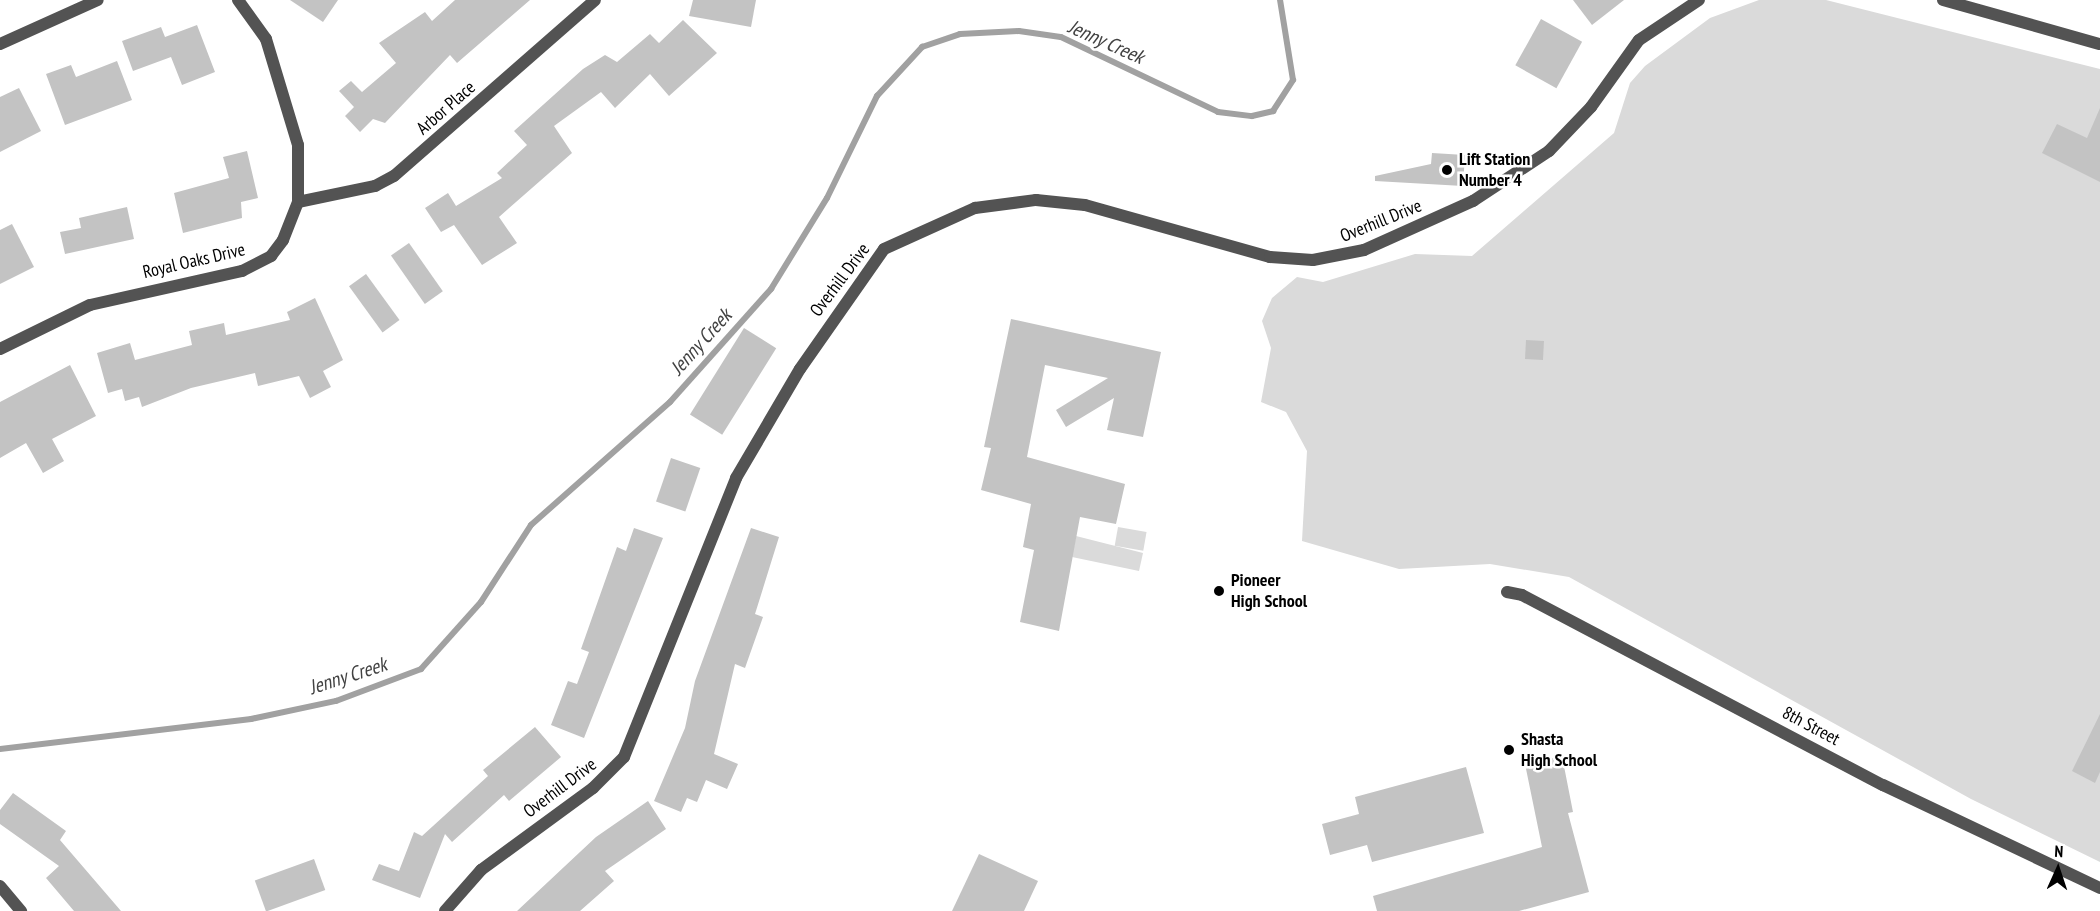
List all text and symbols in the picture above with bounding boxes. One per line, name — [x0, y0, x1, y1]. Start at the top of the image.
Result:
water label: Jenny Creek — [1064, 15, 1148, 69]
street label: Arbor Place — [412, 77, 480, 139]
place label: Lift Station Number 4 — [1459, 149, 1530, 192]
marker: Lift Station Number 4 — [1440, 163, 1454, 177]
street label: Overhill Drive — [1337, 195, 1425, 247]
street label: Royal Oaks Drive — [141, 239, 247, 283]
street label: Overhill Drive — [806, 239, 874, 321]
water label: Jenny Creek — [665, 304, 737, 380]
place label: Pioneer High School — [1231, 570, 1307, 612]
marker: Pioneer High School — [1212, 584, 1226, 598]
water label: Jenny Creek — [306, 652, 390, 700]
street label: 8th Street — [1779, 702, 1843, 750]
place label: Shasta High School — [1521, 729, 1597, 771]
marker: Shasta High School — [1502, 743, 1516, 757]
street label: Overhill Drive — [519, 754, 601, 822]
north arrow — [2028, 839, 2088, 899]
text: N — [2054, 841, 2064, 861]

